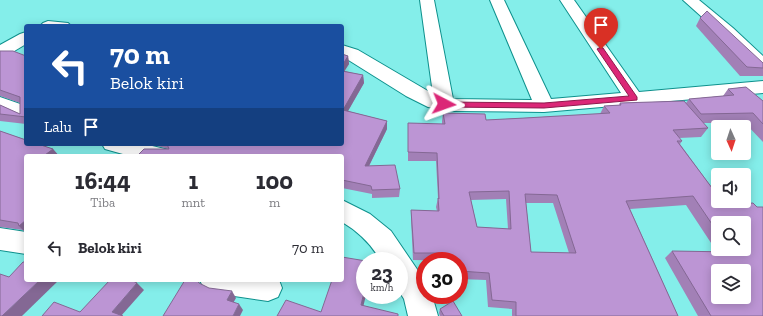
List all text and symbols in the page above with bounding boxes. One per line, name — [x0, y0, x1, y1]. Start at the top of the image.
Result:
pin — [584, 8, 618, 49]
icon: arrive — [590, 14, 612, 36]
text: 70 m — [110, 38, 170, 71]
icon: left — [44, 40, 96, 92]
text: Belok kiri — [110, 72, 184, 94]
position arrow — [423, 83, 465, 125]
icon: arrive — [80, 116, 102, 138]
text: Lalu — [44, 118, 72, 136]
north arrow — [711, 120, 751, 160]
map controls — [711, 120, 751, 304]
text: 16:44 — [75, 166, 131, 195]
text: 1 — [188, 166, 198, 195]
text: 100 — [256, 166, 293, 195]
button: sound — [711, 168, 751, 208]
text: Tiba — [90, 195, 115, 210]
text: mnt — [182, 195, 205, 210]
text: m — [269, 195, 280, 210]
button: search — [711, 216, 751, 256]
icon: left — [44, 237, 66, 259]
text: Belok kiri — [78, 239, 142, 257]
text: 70 m — [292, 239, 324, 257]
speed limit sign: 30 — [416, 252, 468, 304]
text: 23 — [371, 261, 393, 285]
button: layers — [711, 264, 751, 304]
text: km/h — [371, 282, 393, 294]

